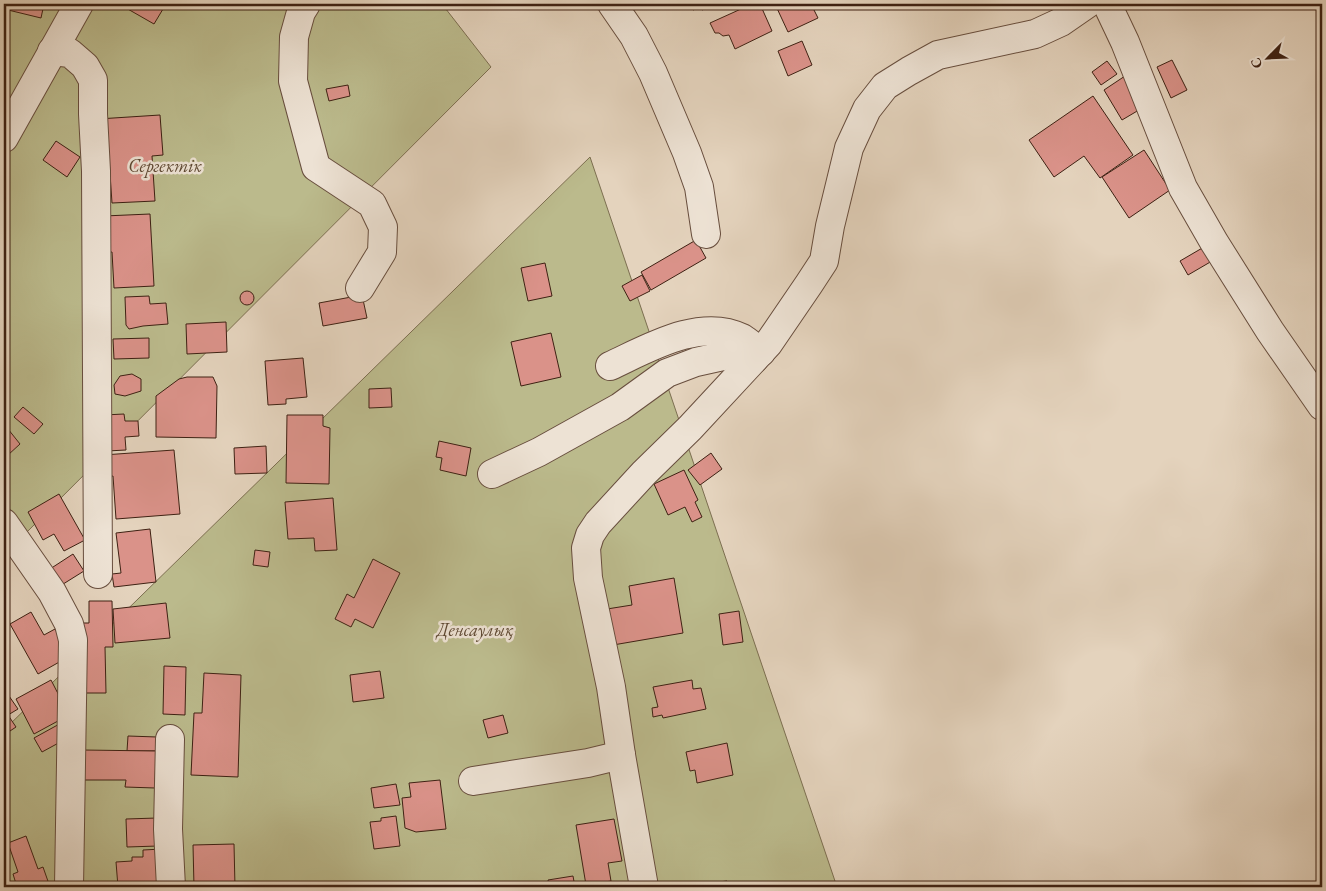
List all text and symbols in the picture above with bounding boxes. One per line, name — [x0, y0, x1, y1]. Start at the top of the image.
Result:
north arrow — [1244, 32, 1294, 82]
text: С — [1246, 55, 1266, 71]
park label: Сергектік — [128, 154, 202, 178]
park label: Денсаулық — [435, 618, 514, 642]

